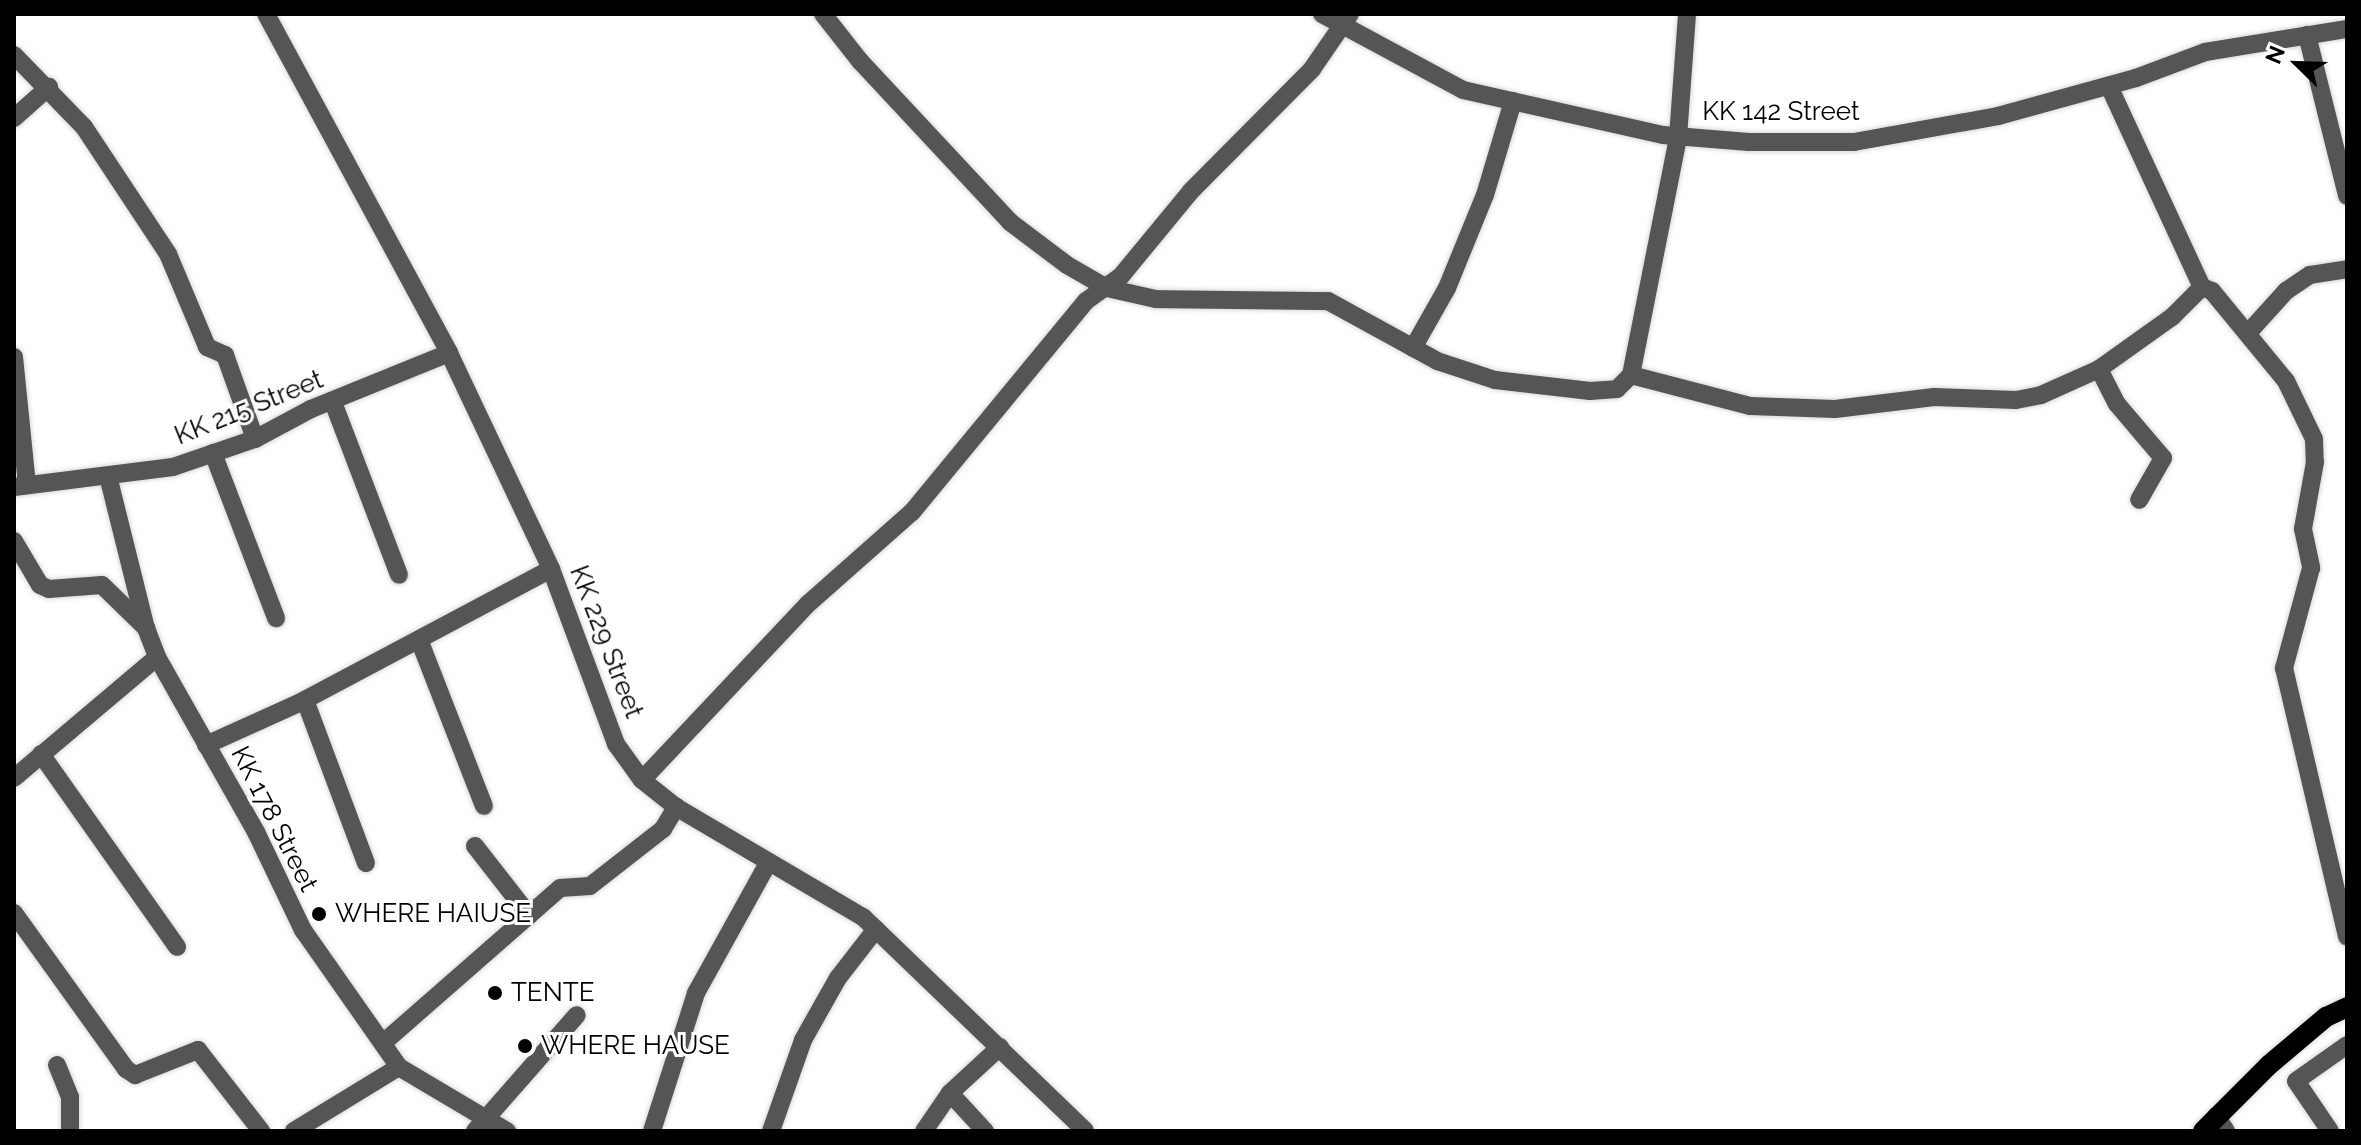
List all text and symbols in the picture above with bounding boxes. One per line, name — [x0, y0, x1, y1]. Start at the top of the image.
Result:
north arrow — [2257, 24, 2337, 104]
text: N — [2260, 42, 2290, 67]
street label: KK 142 Street — [1702, 96, 1860, 128]
street label: KK 215 Street — [170, 364, 328, 452]
street label: KK 229 Street — [563, 561, 649, 723]
street label: KK 178 Street — [224, 741, 324, 897]
place label: WHERE HAIUSE — [335, 898, 531, 930]
marker: WHERE HAIUSE — [310, 905, 328, 923]
place label: TENTE — [511, 977, 594, 1009]
marker: TENTE — [486, 984, 504, 1002]
place label: WHERE HAUSE — [541, 1030, 730, 1062]
marker: WHERE HAUSE — [516, 1037, 534, 1055]

